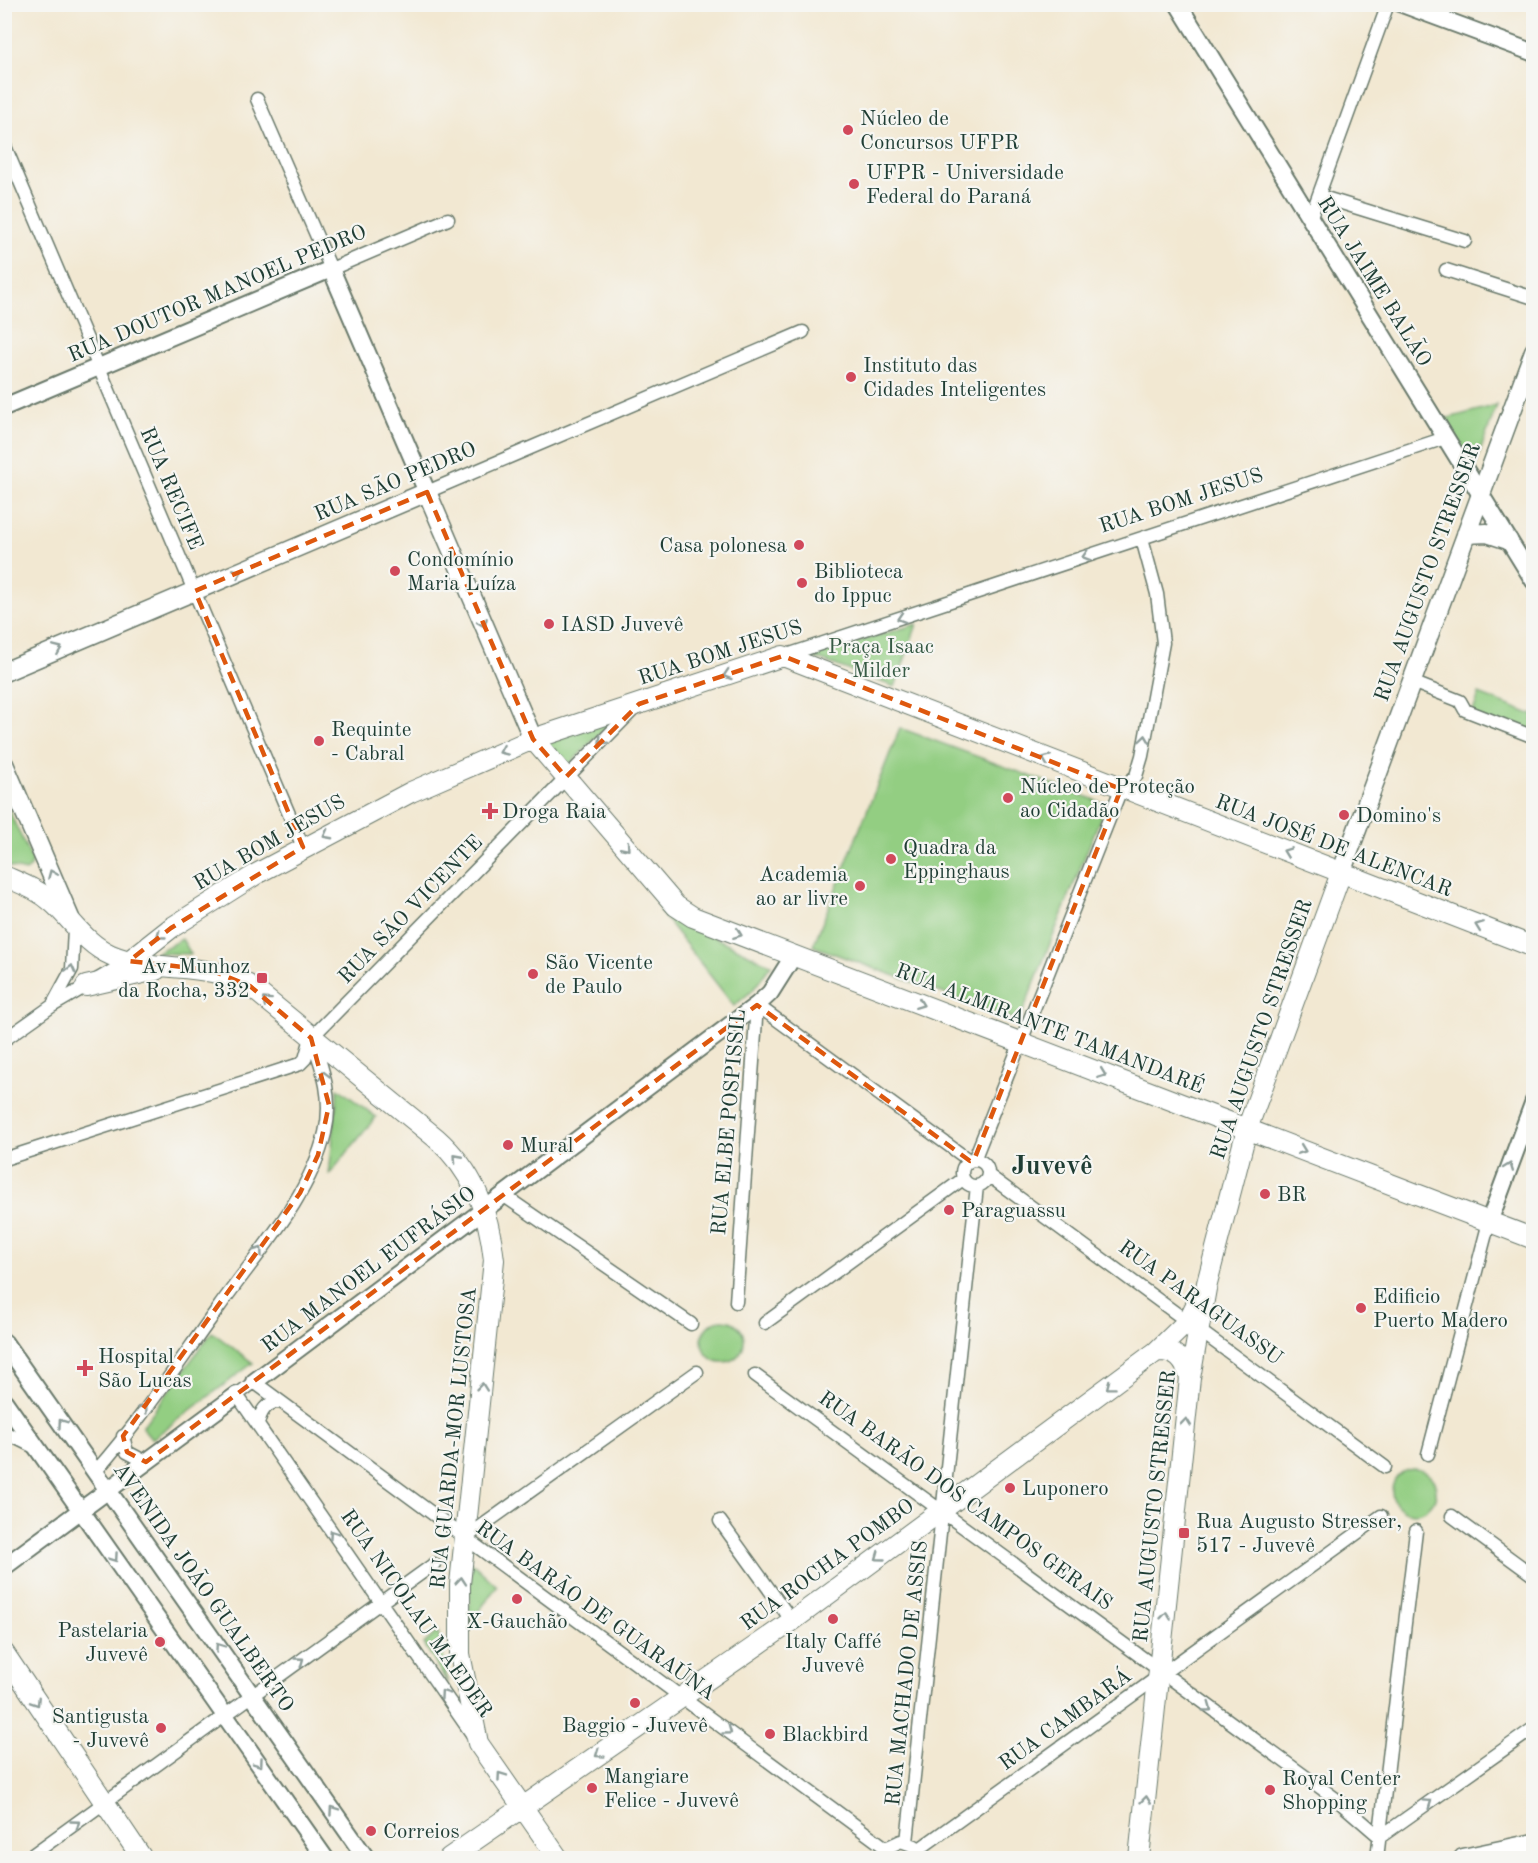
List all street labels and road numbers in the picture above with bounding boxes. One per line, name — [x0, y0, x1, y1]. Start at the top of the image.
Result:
street label: RUA JAIME BALÃO — [1313, 191, 1438, 371]
street label: RUA DOUTOR MANOEL PEDRO — [65, 222, 370, 367]
street label: RUA RECIFE — [135, 424, 206, 553]
street label: RUA SÃO PEDRO — [310, 435, 480, 526]
street label: RUA AUGUSTO STRESSER — [1372, 440, 1485, 705]
street label: RUA BOM JESUS — [1097, 465, 1266, 538]
street label: RUA BOM JESUS — [636, 617, 805, 690]
street label: RUA JOSÉ DE ALENCAR — [1212, 788, 1456, 901]
street label: RUA BOM JESUS — [190, 791, 349, 895]
street label: RUA SÃO VICENTE — [332, 829, 487, 988]
street label: RUA AUGUSTO STRESSER — [1208, 897, 1317, 1162]
street label: RUA ALMIRANTE TAMANDARÉ — [892, 957, 1208, 1098]
street label: RUA ELBE POSPISSIL — [709, 1008, 750, 1236]
street label: RUA MANOEL EUFRÁSIO — [256, 1180, 480, 1357]
street label: RUA PARAGUASSU — [1114, 1237, 1286, 1370]
street label: RUA GUARDA-MOR LUSTOSA — [428, 1286, 481, 1590]
street label: RUA AUGUSTO STRESSER — [1131, 1369, 1180, 1643]
street label: RUA BARÃO DOS CAMPOS GERAIS — [814, 1384, 1118, 1615]
street label: AVENIDA JOÃO GUALBERTO — [109, 1457, 300, 1716]
street label: RUA ROCHA POMBO — [737, 1495, 918, 1635]
street label: RUA NICOLAU MAEDER — [336, 1506, 496, 1722]
street label: RUA BARÃO DE GUARAÚNA — [471, 1513, 722, 1705]
street label: RUA MACHADO DE ASSIS — [883, 1539, 932, 1807]
street label: RUA CAMBARÁ — [993, 1662, 1136, 1775]

